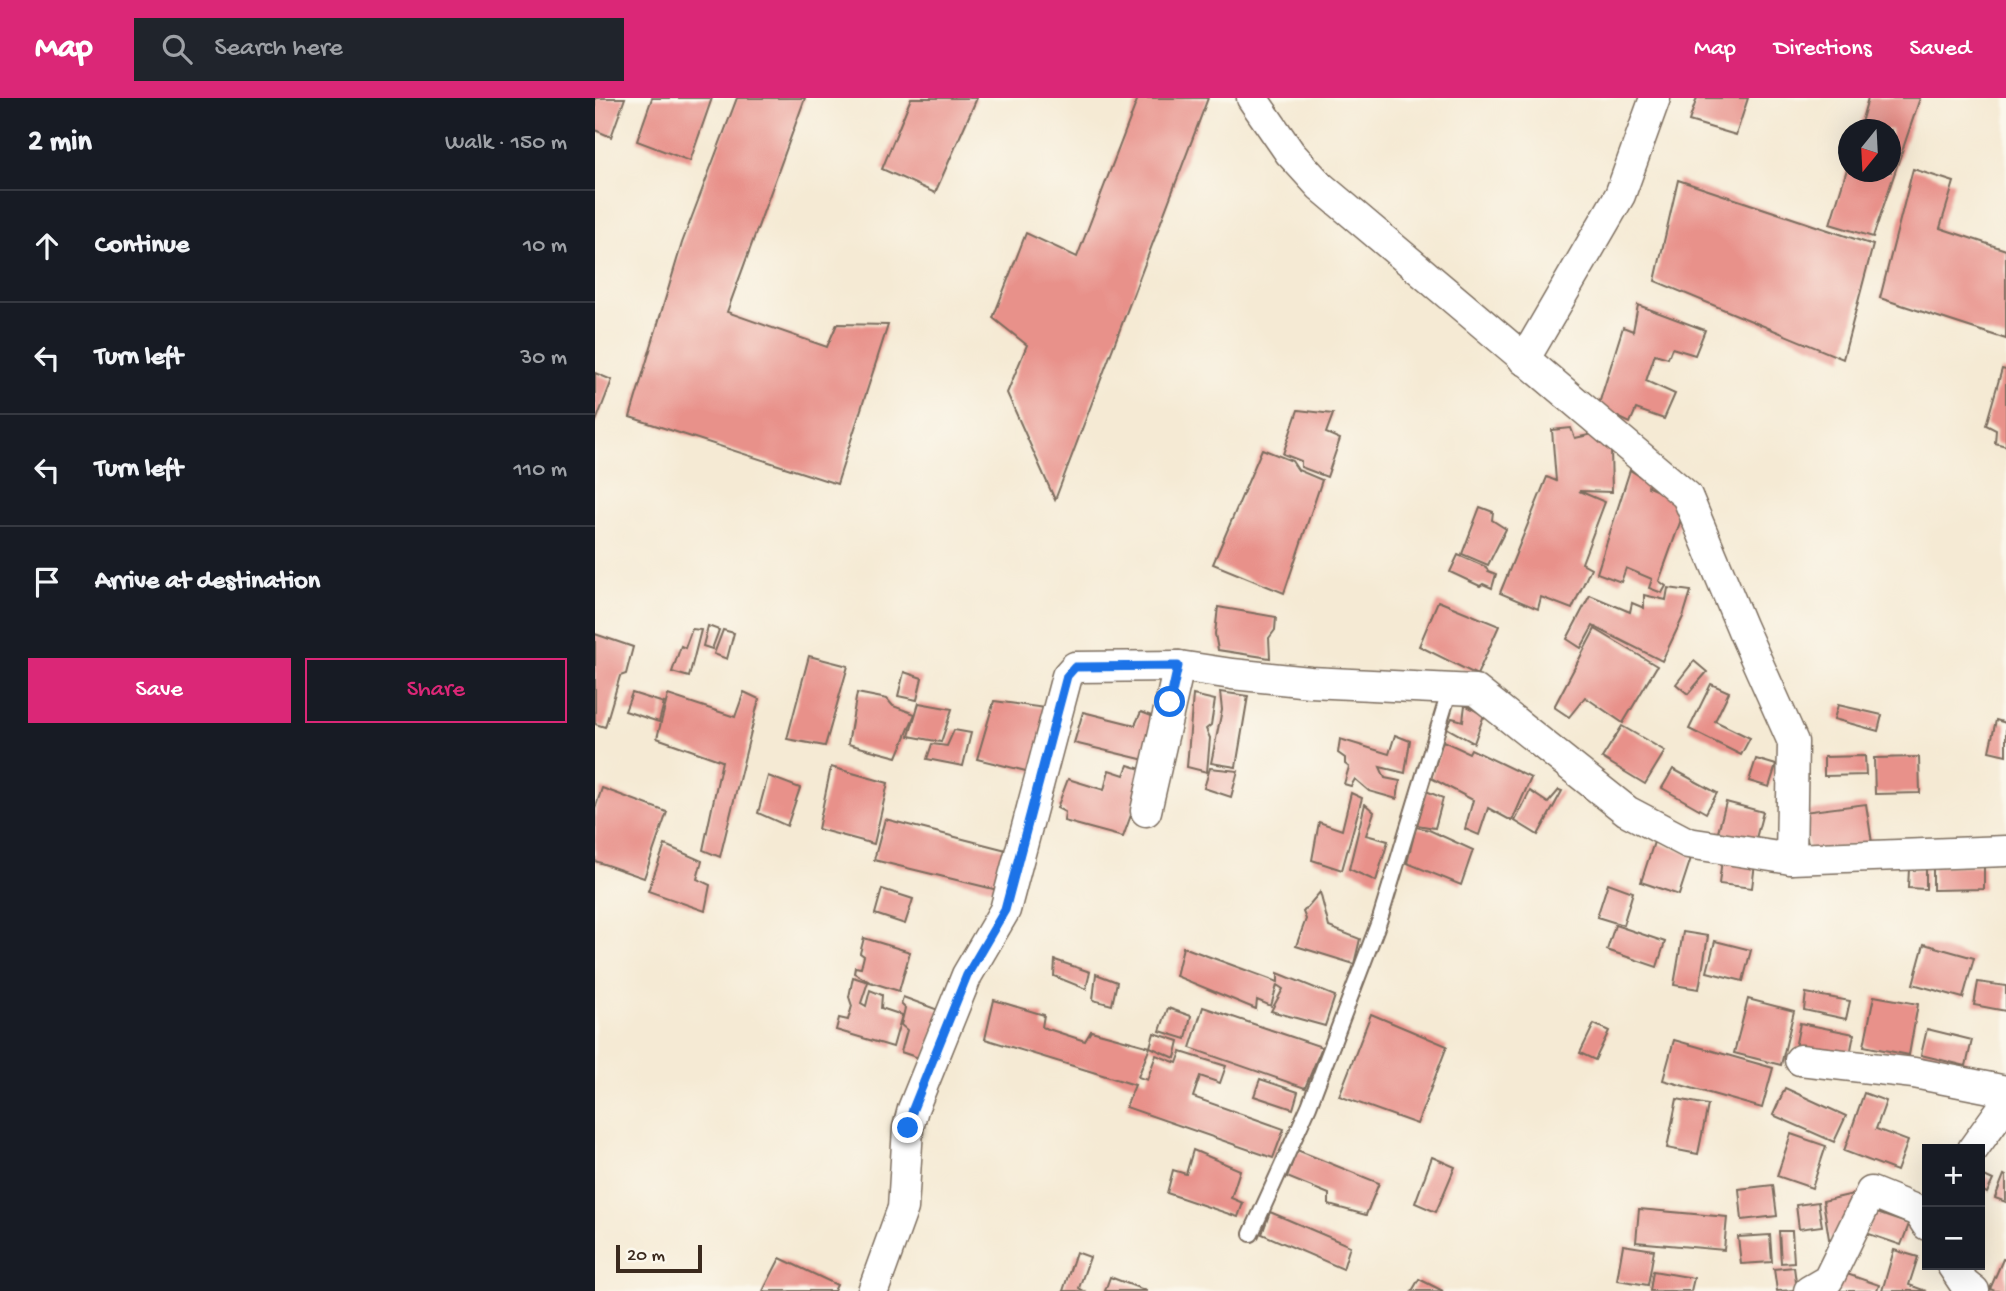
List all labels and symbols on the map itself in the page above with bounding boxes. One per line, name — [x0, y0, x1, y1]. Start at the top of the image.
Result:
north arrow — [1838, 119, 1901, 182]
route start — [1154, 686, 1185, 717]
route end — [892, 1112, 923, 1143]
scale bar — [616, 1242, 702, 1274]

